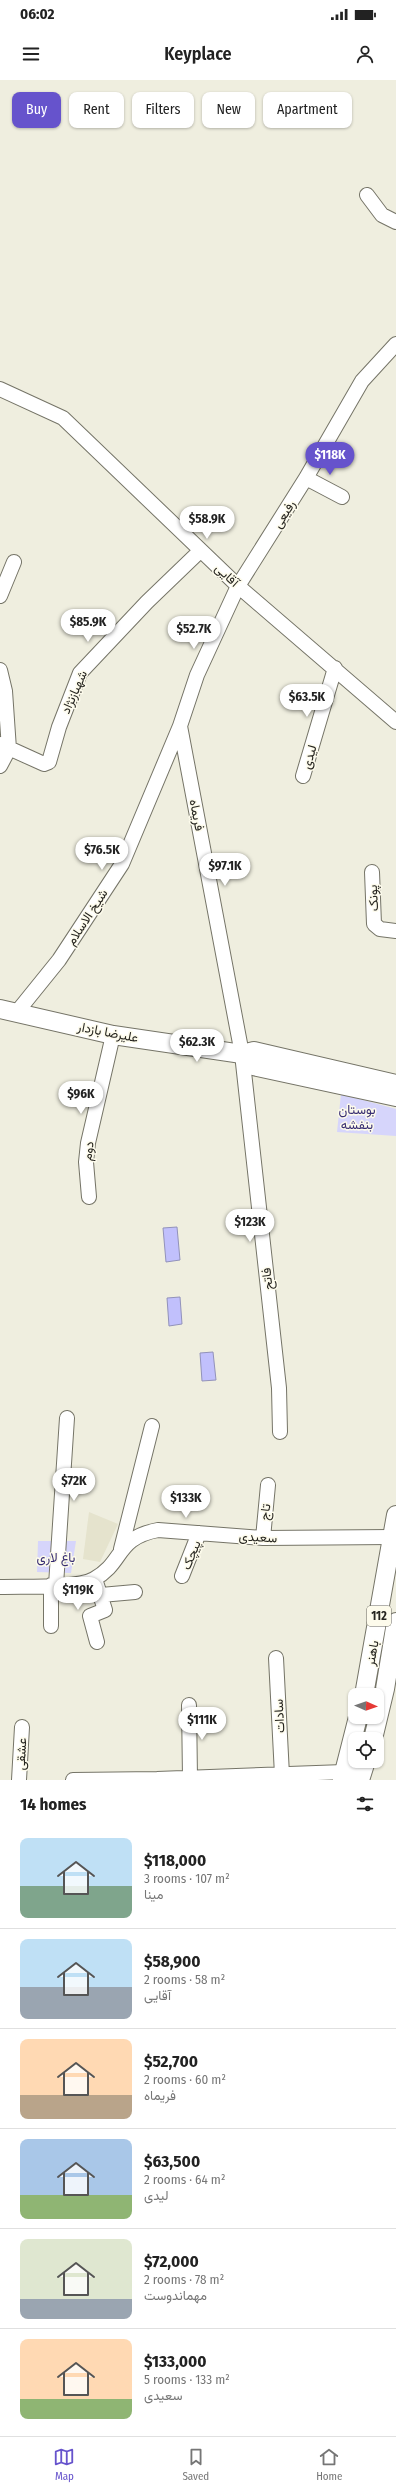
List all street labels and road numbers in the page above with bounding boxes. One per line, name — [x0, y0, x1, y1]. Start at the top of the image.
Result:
street label: رفیعی — [270, 497, 299, 531]
street label: آقایی — [211, 560, 243, 591]
street label: شهبازنژاد — [58, 668, 91, 716]
street label: لیدی — [298, 743, 321, 771]
street label: فریماه — [186, 798, 207, 832]
street label: پونک — [365, 884, 383, 912]
street label: شیخ الاسلام — [63, 886, 112, 949]
street label: علیرضا بازدار — [75, 1019, 140, 1046]
street label: دوم — [79, 1140, 98, 1162]
street label: فاتح — [258, 1267, 278, 1291]
street label: تاج — [257, 1503, 275, 1521]
street label: سعیدی — [238, 1529, 278, 1546]
street label: پیچک — [178, 1538, 205, 1573]
road number: 112 — [367, 1606, 391, 1626]
street label: باهنر — [362, 1639, 383, 1668]
street label: سادات — [271, 1698, 287, 1734]
street label: عشقی — [13, 1737, 30, 1771]

